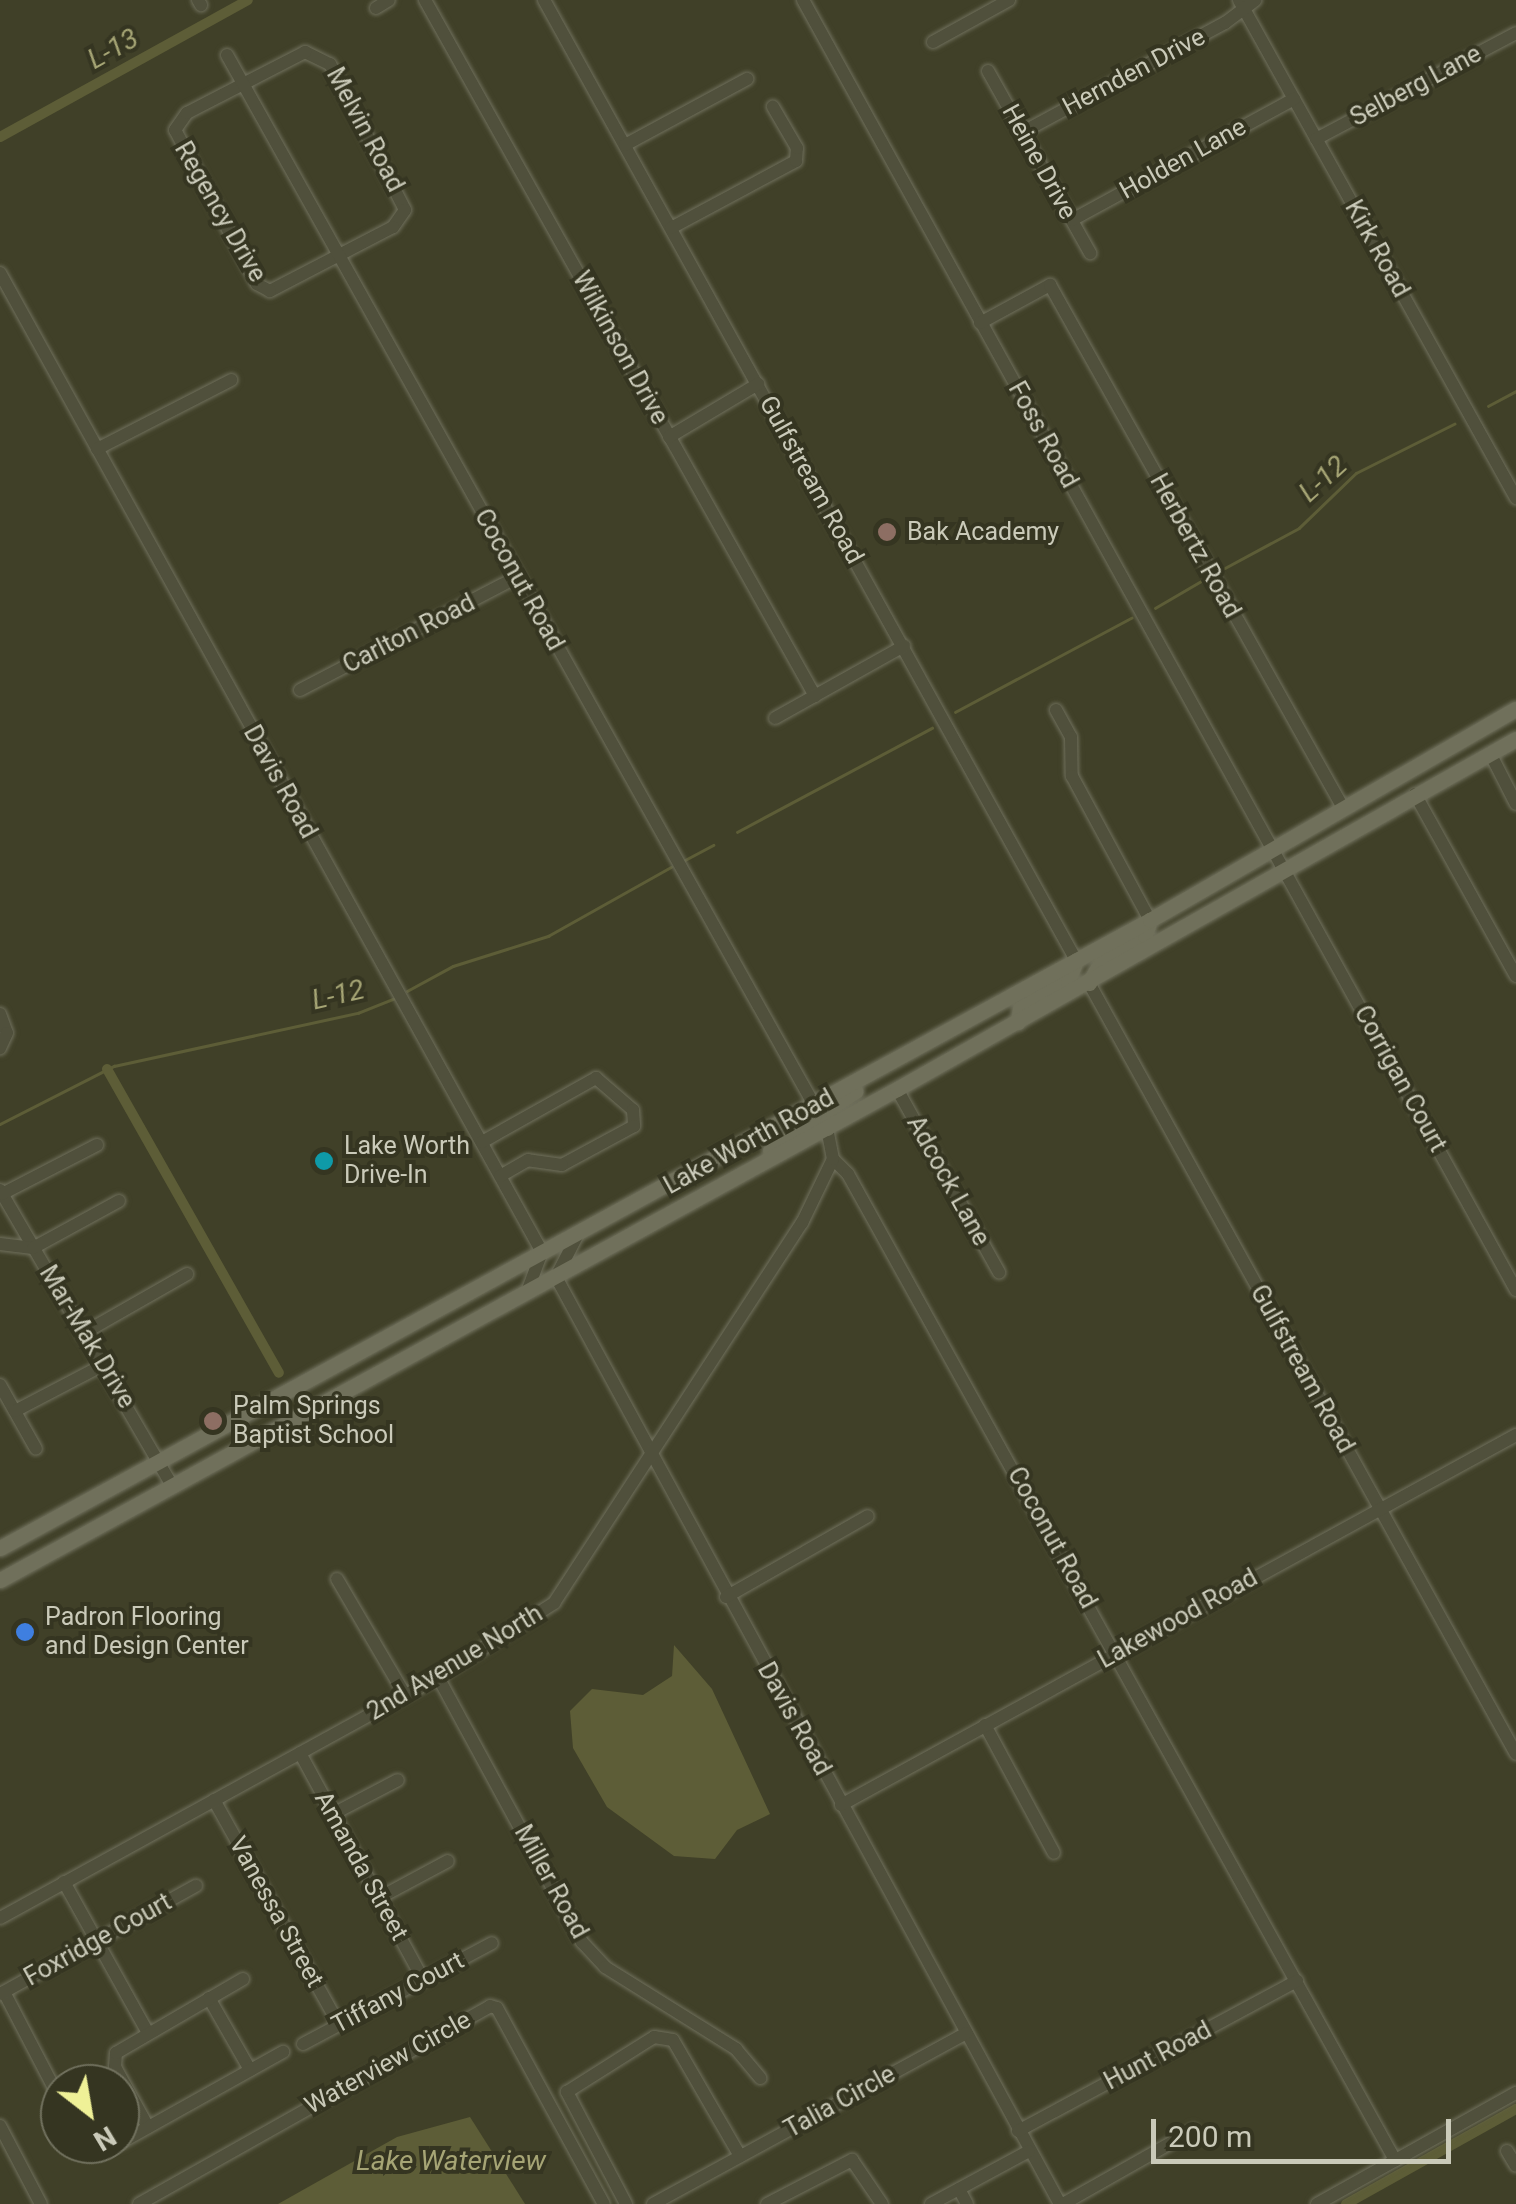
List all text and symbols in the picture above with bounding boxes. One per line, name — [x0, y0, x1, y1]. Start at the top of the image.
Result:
water label: L-13 — [82, 22, 144, 76]
street label: Hernden Drive — [1058, 22, 1210, 122]
street label: Selberg Lane — [1345, 39, 1487, 133]
street label: Melvin Road — [320, 63, 410, 197]
street label: Heine Drive — [995, 99, 1083, 225]
street label: Holden Lane — [1115, 112, 1251, 206]
street label: Regency Drive — [168, 136, 272, 288]
street label: Kirk Road — [1338, 195, 1416, 303]
street label: Wilkinson Drive — [566, 266, 674, 430]
street label: Foss Road — [1001, 376, 1085, 494]
street label: Gulfstream Road — [752, 391, 870, 569]
water label: L-12 — [1292, 449, 1354, 509]
street label: Herbertz Road — [1143, 469, 1247, 623]
street label: Coconut Road — [468, 504, 570, 656]
place label: Bak Academy — [907, 517, 1059, 547]
marker: Bak Academy — [876, 521, 898, 543]
street label: Carlton Road — [338, 588, 480, 680]
street label: Davis Road — [237, 720, 323, 844]
water label: L-12 — [309, 973, 367, 1017]
street label: Corrigan Court — [1347, 1001, 1453, 1157]
street label: Lake Worth Road — [659, 1083, 839, 1201]
street label: Adcock Lane — [900, 1111, 996, 1251]
place label: Lake Worth Drive-In — [344, 1132, 470, 1191]
marker: Lake Worth Drive-In — [313, 1150, 335, 1172]
street label: Mar-Mak Drive — [33, 1260, 141, 1414]
street label: Gulfstream Road — [1243, 1280, 1361, 1458]
place label: Palm Springs Baptist School — [233, 1392, 394, 1451]
marker: Palm Springs Baptist School — [202, 1410, 224, 1432]
street label: Coconut Road — [1001, 1462, 1103, 1614]
street label: Lakewood Road — [1093, 1563, 1263, 1675]
street label: 2nd Avenue North — [362, 1599, 548, 1727]
place label: Padron Flooring and Design Center — [45, 1603, 249, 1662]
marker: Padron Flooring and Design Center — [14, 1621, 36, 1643]
street label: Davis Road — [751, 1657, 837, 1781]
street label: Amanda Street — [308, 1786, 414, 1946]
street label: Miller Road — [507, 1820, 595, 1944]
street label: Vanessa Street — [222, 1831, 330, 1993]
street label: Foxridge Court — [19, 1887, 177, 1993]
street label: Tiffany Court — [327, 1946, 469, 2040]
street label: Waterview Circle — [300, 2005, 476, 2121]
street label: Hunt Road — [1099, 2015, 1217, 2097]
street label: Talia Circle — [779, 2059, 901, 2145]
north arrow — [40, 2064, 140, 2164]
scale bar — [1156, 2099, 1456, 2161]
text: N — [88, 2119, 122, 2158]
text: 200 m — [1168, 2119, 1252, 2154]
water label: Lake Waterview — [356, 2144, 546, 2178]

